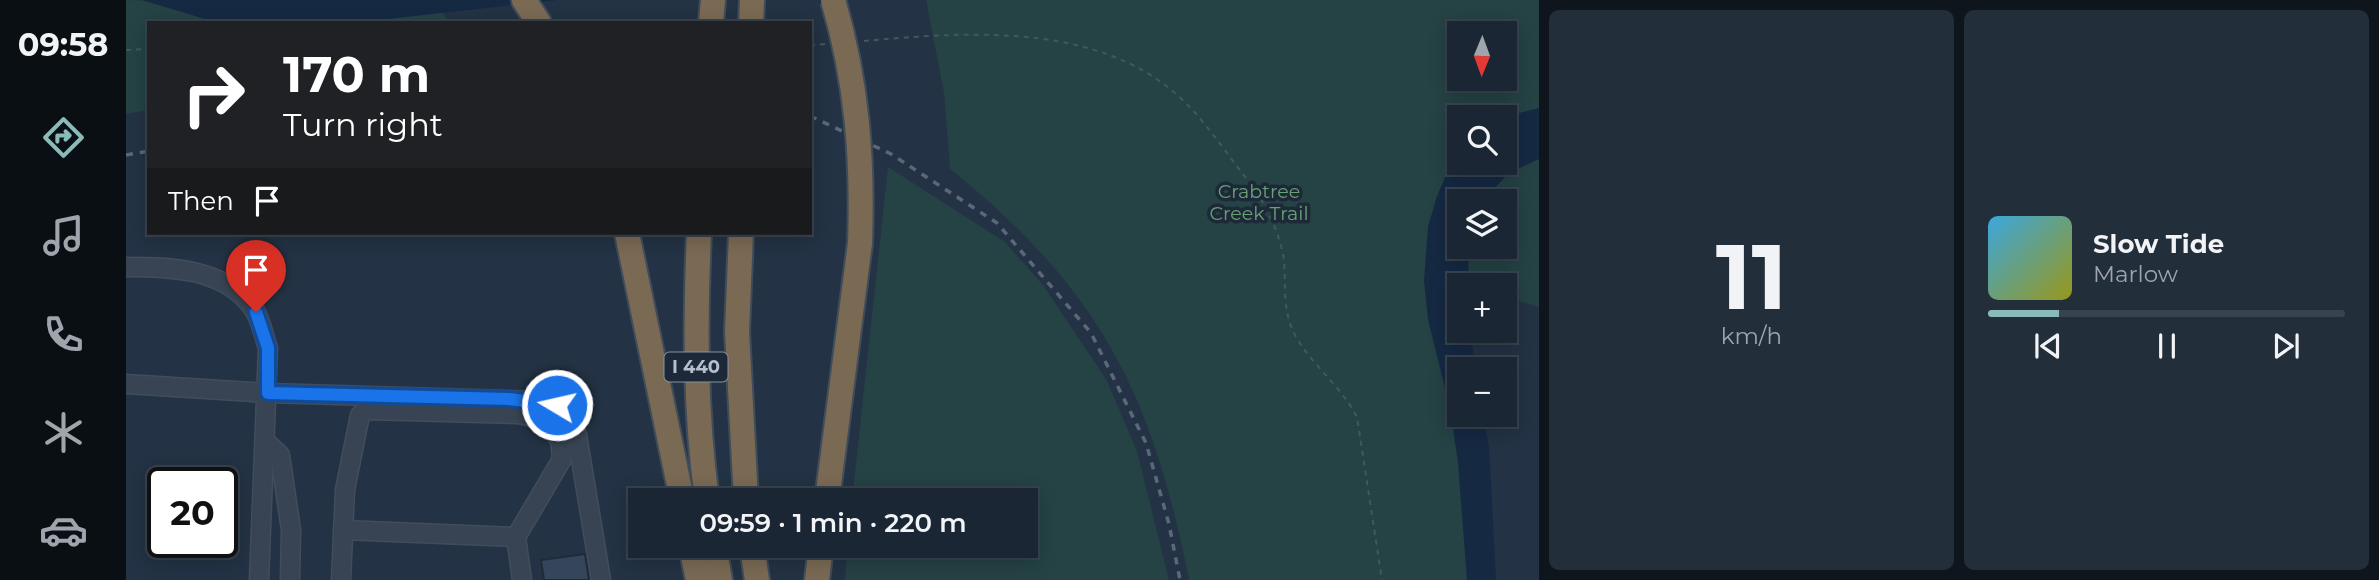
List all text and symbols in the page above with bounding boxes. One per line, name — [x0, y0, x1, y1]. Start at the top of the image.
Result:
north arrow — [1447, 21, 1517, 91]
map controls — [1447, 21, 1517, 427]
text: 09:58 — [18, 25, 108, 64]
text: 170 m — [283, 45, 430, 104]
icon: right — [168, 49, 259, 140]
text: Turn right — [283, 105, 443, 144]
button: search — [1447, 105, 1517, 175]
icon: directions — [39, 113, 88, 162]
park label: Crabtree Creek Trail — [1209, 180, 1309, 225]
icon: arrive — [248, 182, 286, 220]
text: Then — [168, 185, 234, 217]
button: layers — [1447, 189, 1517, 259]
icon: music — [39, 211, 88, 260]
text: 11 — [1716, 221, 1787, 332]
text: Slow Tide — [2093, 228, 2224, 260]
pin — [226, 240, 286, 312]
icon: arrive — [237, 251, 275, 289]
text: Marlow — [2093, 260, 2178, 288]
button: + — [1447, 273, 1517, 343]
icon: phone — [39, 310, 88, 359]
text: km/h — [1721, 322, 1782, 350]
icon: previous — [2029, 327, 2067, 365]
icon: pause — [2148, 327, 2186, 365]
icon: next — [2267, 327, 2305, 365]
road number: I 440 — [664, 352, 728, 382]
button: − — [1447, 357, 1517, 427]
position arrow — [520, 368, 594, 442]
icon: climate — [39, 408, 88, 457]
speed limit sign: 20 — [147, 467, 238, 558]
icon: car — [39, 506, 88, 555]
text: 09:59 · 1 min · 220 m — [699, 507, 967, 539]

